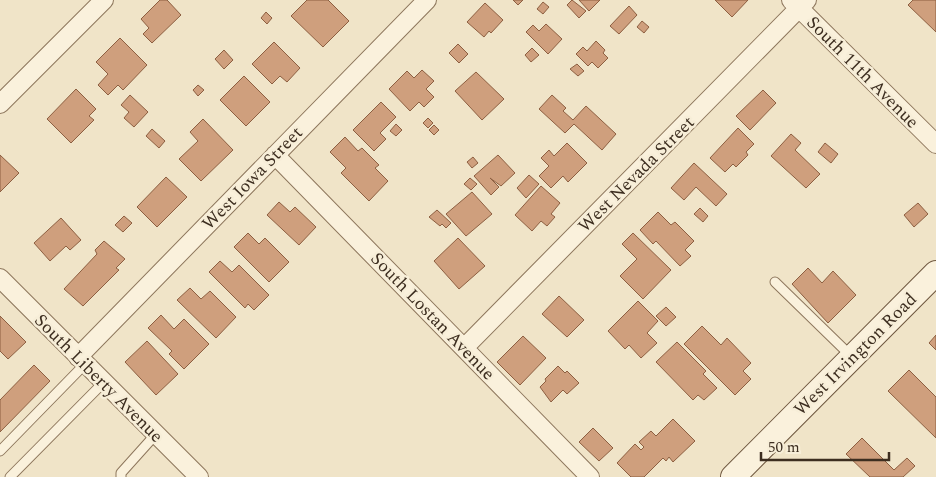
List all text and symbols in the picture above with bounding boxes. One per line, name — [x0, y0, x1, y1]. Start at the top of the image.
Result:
street label: South 11th Avenue — [800, 10, 925, 135]
street label: West Nevada Street — [572, 110, 701, 239]
street label: West Iowa Street — [196, 120, 309, 236]
street label: South Lostan Avenue — [364, 246, 501, 387]
street label: West Irvington Road — [788, 287, 923, 422]
street label: South Liberty Avenue — [28, 308, 169, 449]
scale bar — [761, 430, 888, 462]
text: 50 m — [768, 436, 800, 459]

